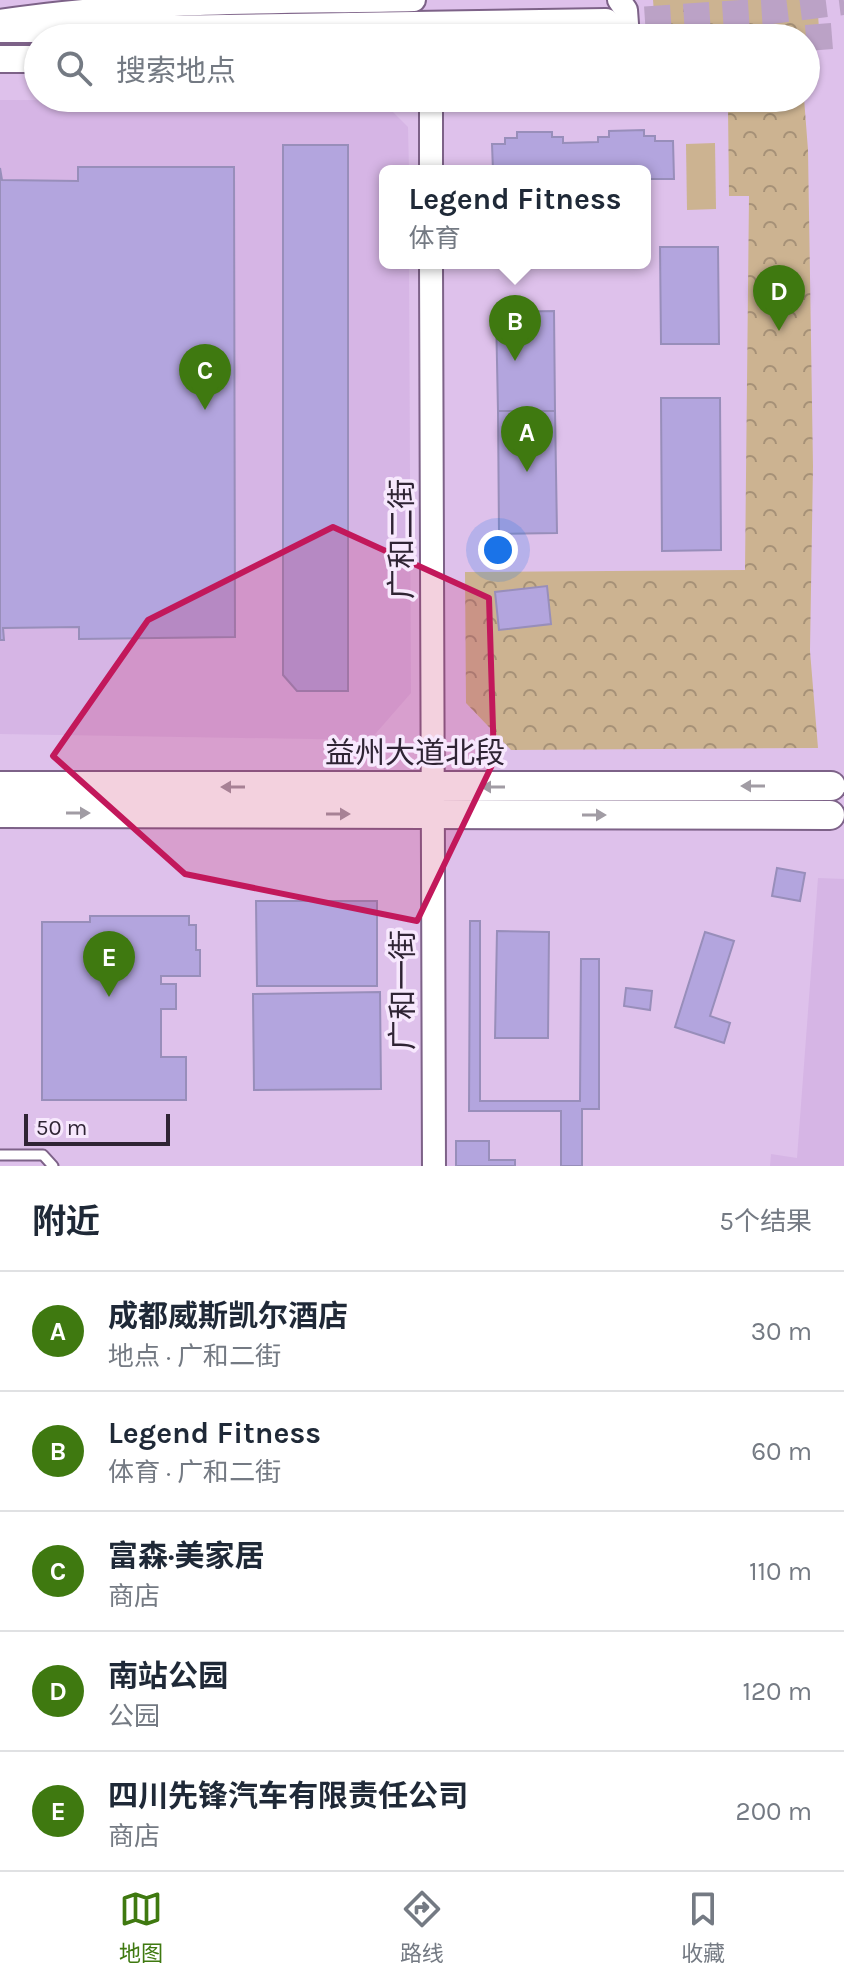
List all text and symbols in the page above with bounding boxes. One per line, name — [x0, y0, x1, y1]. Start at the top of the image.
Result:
search box — [24, 24, 820, 112]
icon: search — [52, 46, 96, 90]
text: 搜索地点 — [116, 53, 236, 89]
popup — [379, 165, 651, 269]
text: Legend Fitness — [408, 181, 622, 217]
text: 体育 — [408, 223, 460, 254]
pin: D — [753, 265, 805, 331]
pin: B — [489, 295, 541, 361]
pin: C — [179, 344, 231, 410]
pin: A — [501, 406, 553, 472]
street label: 广和二街 — [384, 479, 420, 599]
your location — [478, 530, 518, 570]
street label: 益州大道北段 — [325, 735, 505, 771]
one-way arrow — [740, 780, 765, 792]
one-way arrow — [220, 781, 245, 793]
one-way arrow — [480, 781, 505, 793]
one-way arrow — [66, 807, 91, 819]
one-way arrow — [326, 808, 351, 820]
one-way arrow — [582, 809, 607, 821]
street label: 广和一街 — [385, 930, 421, 1050]
pin: E — [83, 931, 135, 997]
scale bar — [24, 1110, 170, 1146]
text: 50 m — [36, 1115, 87, 1141]
text: 附近 — [32, 1202, 100, 1242]
text: 5个结果 — [719, 1206, 812, 1237]
text: 成都威斯凯尔酒店 — [108, 1298, 348, 1334]
text: A — [50, 1316, 66, 1347]
text: 30 m — [751, 1316, 812, 1347]
text: 地点 · 广和二街 — [108, 1341, 281, 1372]
text: Legend Fitness — [108, 1415, 321, 1451]
text: B — [50, 1436, 66, 1467]
text: 60 m — [751, 1436, 812, 1467]
text: 体育 · 广和二街 — [108, 1457, 281, 1488]
text: 富森·美家居 — [108, 1538, 264, 1574]
text: C — [50, 1556, 66, 1587]
text: 110 m — [749, 1556, 812, 1587]
text: 商店 — [108, 1581, 160, 1612]
text: 南站公园 — [108, 1658, 228, 1694]
text: D — [49, 1676, 67, 1707]
text: 120 m — [742, 1676, 812, 1707]
text: 公园 — [108, 1701, 160, 1732]
text: 四川先锋汽车有限责任公司 — [108, 1778, 468, 1814]
text: E — [50, 1796, 66, 1827]
text: 200 m — [736, 1796, 812, 1827]
text: 商店 — [108, 1821, 160, 1852]
tab: 地图 — [119, 1887, 163, 1967]
tab: 路线 — [400, 1887, 444, 1967]
tab: 收藏 — [681, 1887, 725, 1967]

